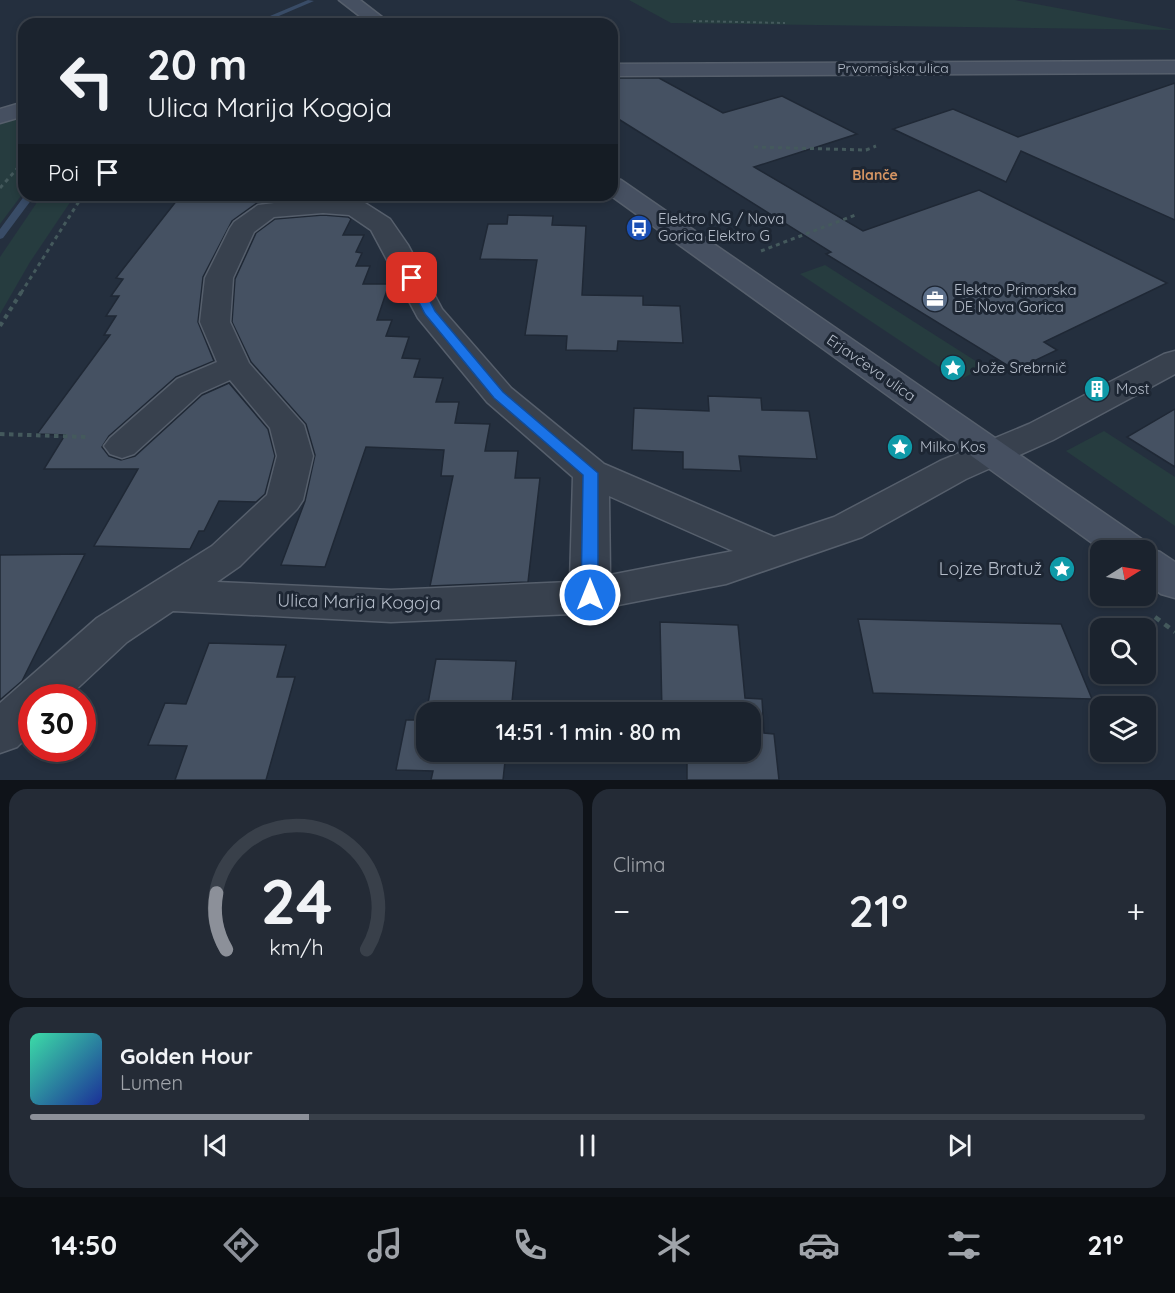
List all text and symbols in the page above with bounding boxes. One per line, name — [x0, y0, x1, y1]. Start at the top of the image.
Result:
text: 20 m — [147, 38, 247, 91]
icon: left — [48, 42, 126, 120]
street label: Prvomajska ulica — [837, 59, 949, 77]
text: Ulica Marija Kogoja — [147, 90, 392, 124]
icon: arrive — [91, 156, 124, 189]
text: Poi — [48, 159, 79, 187]
district label: Blanče — [852, 166, 898, 184]
place label: Elektro NG / Nova Gorica Elektro G — [658, 209, 784, 245]
bus stop icon: Elektro NG / Nova Gorica Elektro G — [624, 213, 654, 243]
pin — [386, 252, 437, 303]
icon: arrive — [395, 261, 428, 294]
place label: Elektro Primorska DE Nova Gorica — [954, 280, 1077, 316]
office icon: Elektro Primorska DE Nova Gorica — [920, 284, 950, 314]
street label: Erjavčeva ulica — [823, 330, 919, 405]
place icon: Jože Srebrnič — [938, 353, 968, 383]
place label: Jože Srebrnič — [972, 358, 1066, 377]
building icon: Most — [1082, 374, 1112, 404]
place label: Most — [1116, 379, 1150, 398]
place icon: Milko Kos — [885, 432, 915, 462]
place label: Milko Kos — [920, 437, 986, 456]
north arrow — [1090, 540, 1156, 606]
map controls — [1090, 540, 1156, 762]
place icon: Lojze Bratuž — [1047, 554, 1077, 584]
place label: Lojze Bratuž — [939, 557, 1042, 580]
position arrow — [558, 563, 622, 627]
street label: Ulica Marija Kogoja — [277, 589, 441, 614]
button: search — [1090, 618, 1156, 684]
speed limit sign: 30 — [18, 684, 96, 762]
button: layers — [1090, 696, 1156, 762]
text: 14:51 · 1 min · 80 m — [496, 718, 681, 746]
text: Clima — [613, 852, 665, 877]
text: 24 — [260, 862, 332, 940]
text: 21° — [849, 882, 908, 938]
text: − — [613, 890, 630, 931]
text: + — [1126, 890, 1145, 931]
text: km/h — [269, 935, 323, 961]
text: Golden Hour — [120, 1042, 253, 1070]
text: Lumen — [120, 1070, 183, 1095]
icon: previous — [199, 1129, 232, 1162]
icon: pause — [571, 1129, 604, 1162]
icon: next — [943, 1129, 976, 1162]
icon: directions — [220, 1224, 262, 1266]
icon: music — [364, 1224, 406, 1266]
icon: phone — [509, 1224, 551, 1266]
icon: climate — [653, 1224, 695, 1266]
icon: car — [798, 1224, 840, 1266]
icon: filters — [943, 1224, 985, 1266]
text: 14:50 — [51, 1228, 117, 1262]
text: 21° — [1087, 1228, 1124, 1262]

